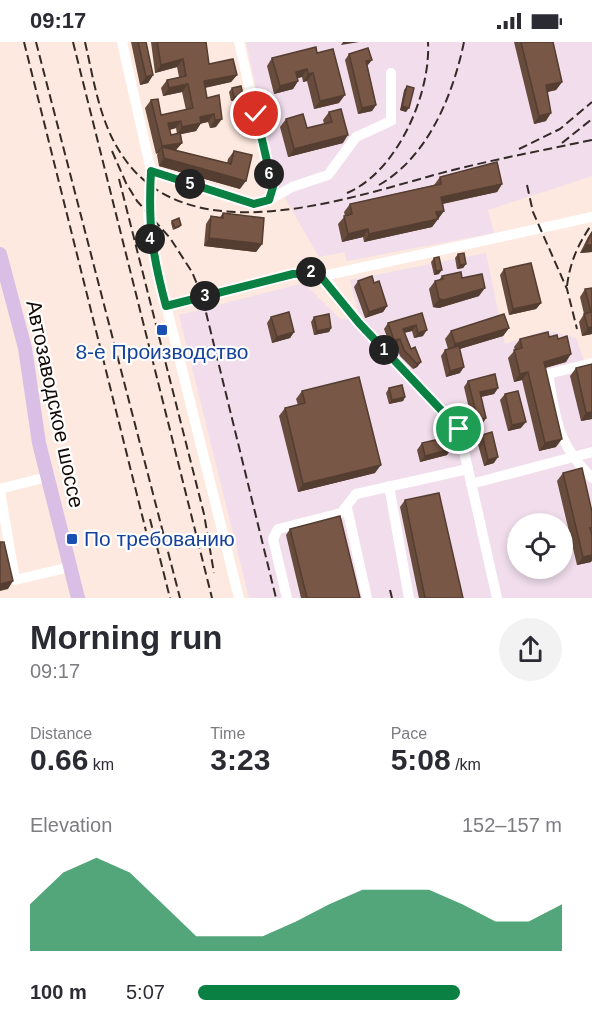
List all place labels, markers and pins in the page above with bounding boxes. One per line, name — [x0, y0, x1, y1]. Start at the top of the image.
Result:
pin — [230, 88, 281, 139]
pin: 6 — [254, 159, 284, 189]
pin: 5 — [175, 169, 205, 199]
pin: 4 — [135, 224, 165, 254]
pin: 2 — [296, 257, 326, 287]
pin: 3 — [190, 281, 220, 311]
marker: 8-е Производство — [155, 323, 169, 337]
pin: 1 — [369, 335, 399, 365]
place label: 8-е Производство — [75, 340, 249, 363]
pin — [433, 403, 484, 454]
place label: По требованию — [84, 527, 235, 550]
marker: По требованию — [65, 532, 79, 546]

